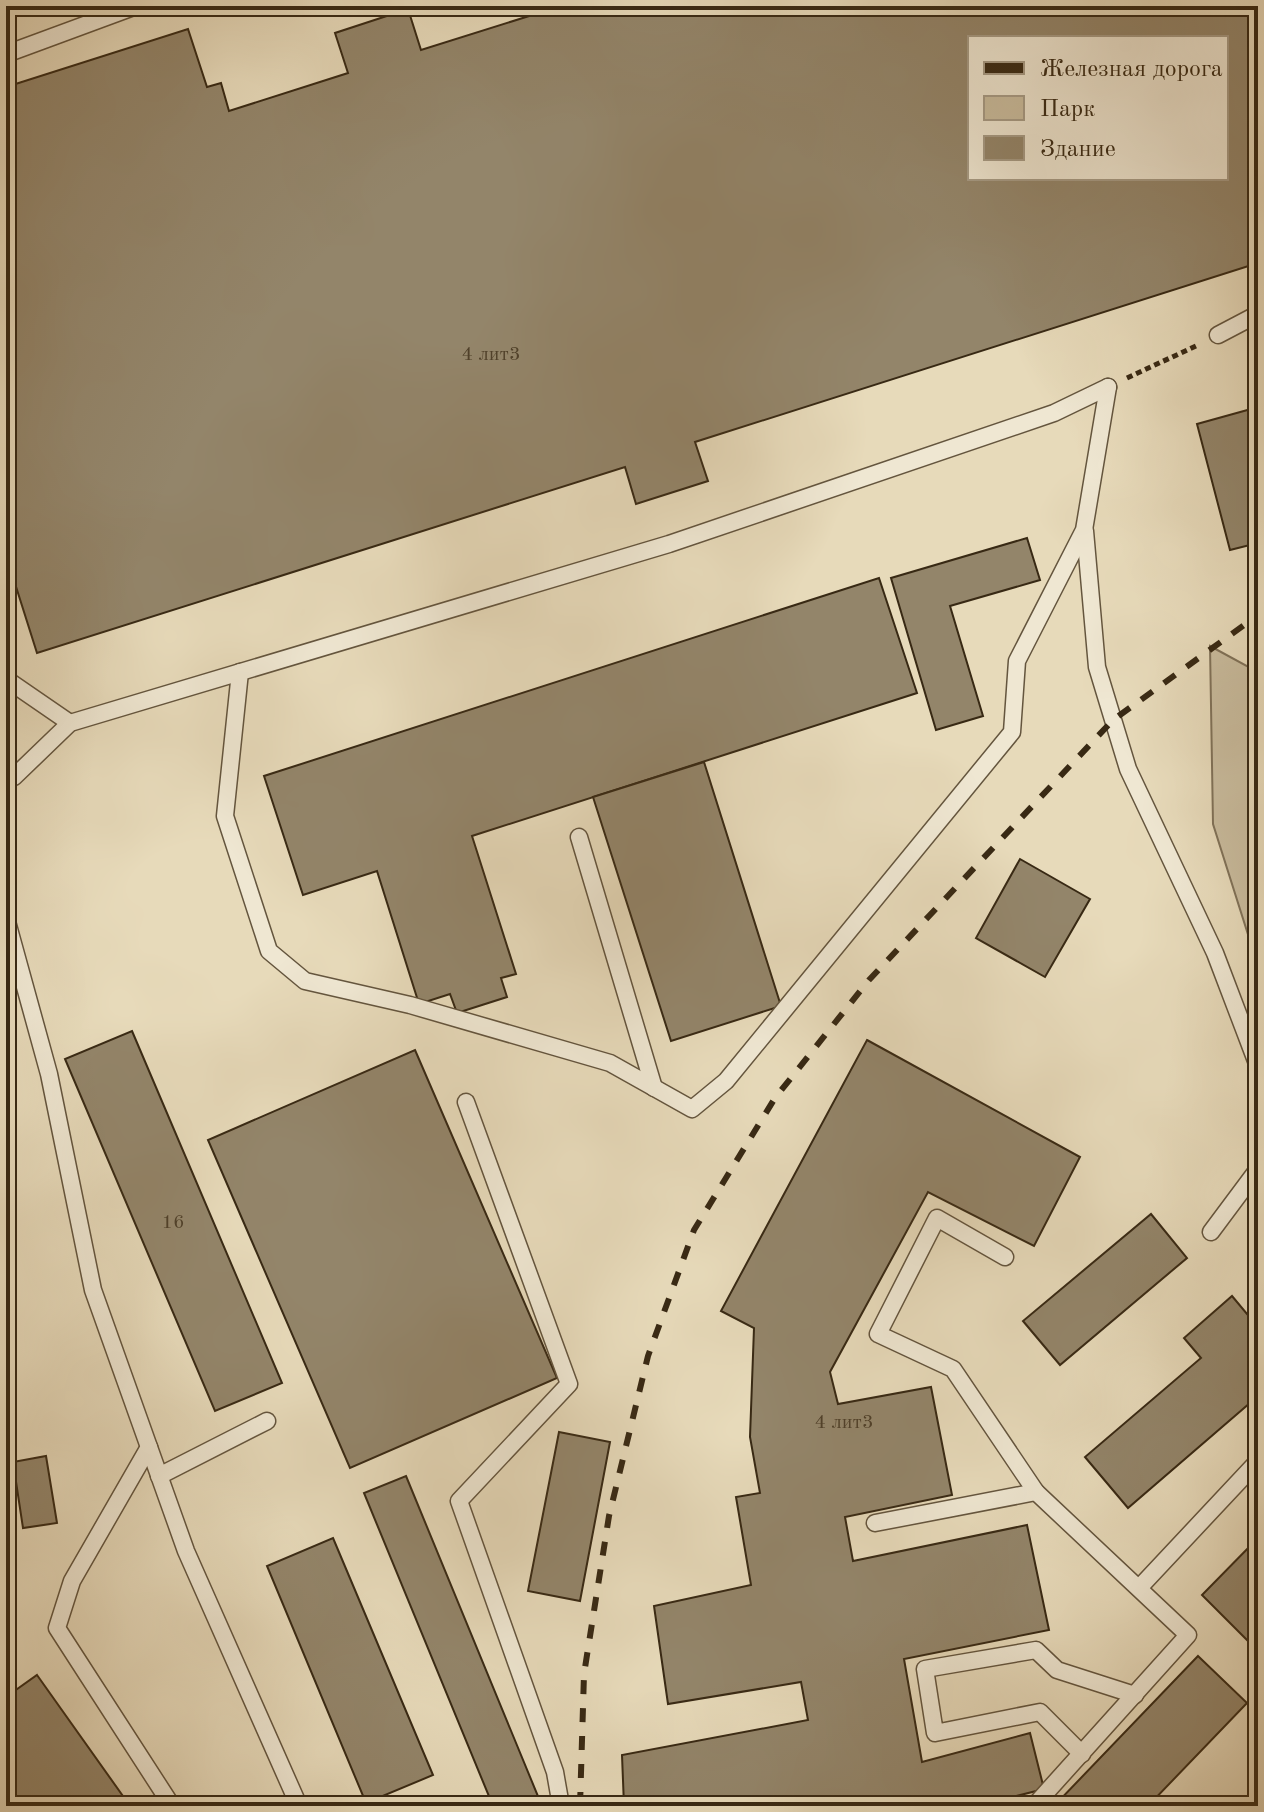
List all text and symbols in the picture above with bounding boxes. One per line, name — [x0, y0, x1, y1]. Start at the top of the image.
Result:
legend — [968, 36, 1228, 180]
text: Железная дорога — [1040, 58, 1223, 82]
text: Парк — [1040, 98, 1095, 122]
text: Здание — [1040, 138, 1116, 162]
house number: 4 лит3 — [461, 345, 521, 365]
house number: 16 — [161, 1213, 185, 1233]
house number: 4 лит3 — [814, 1413, 874, 1433]

